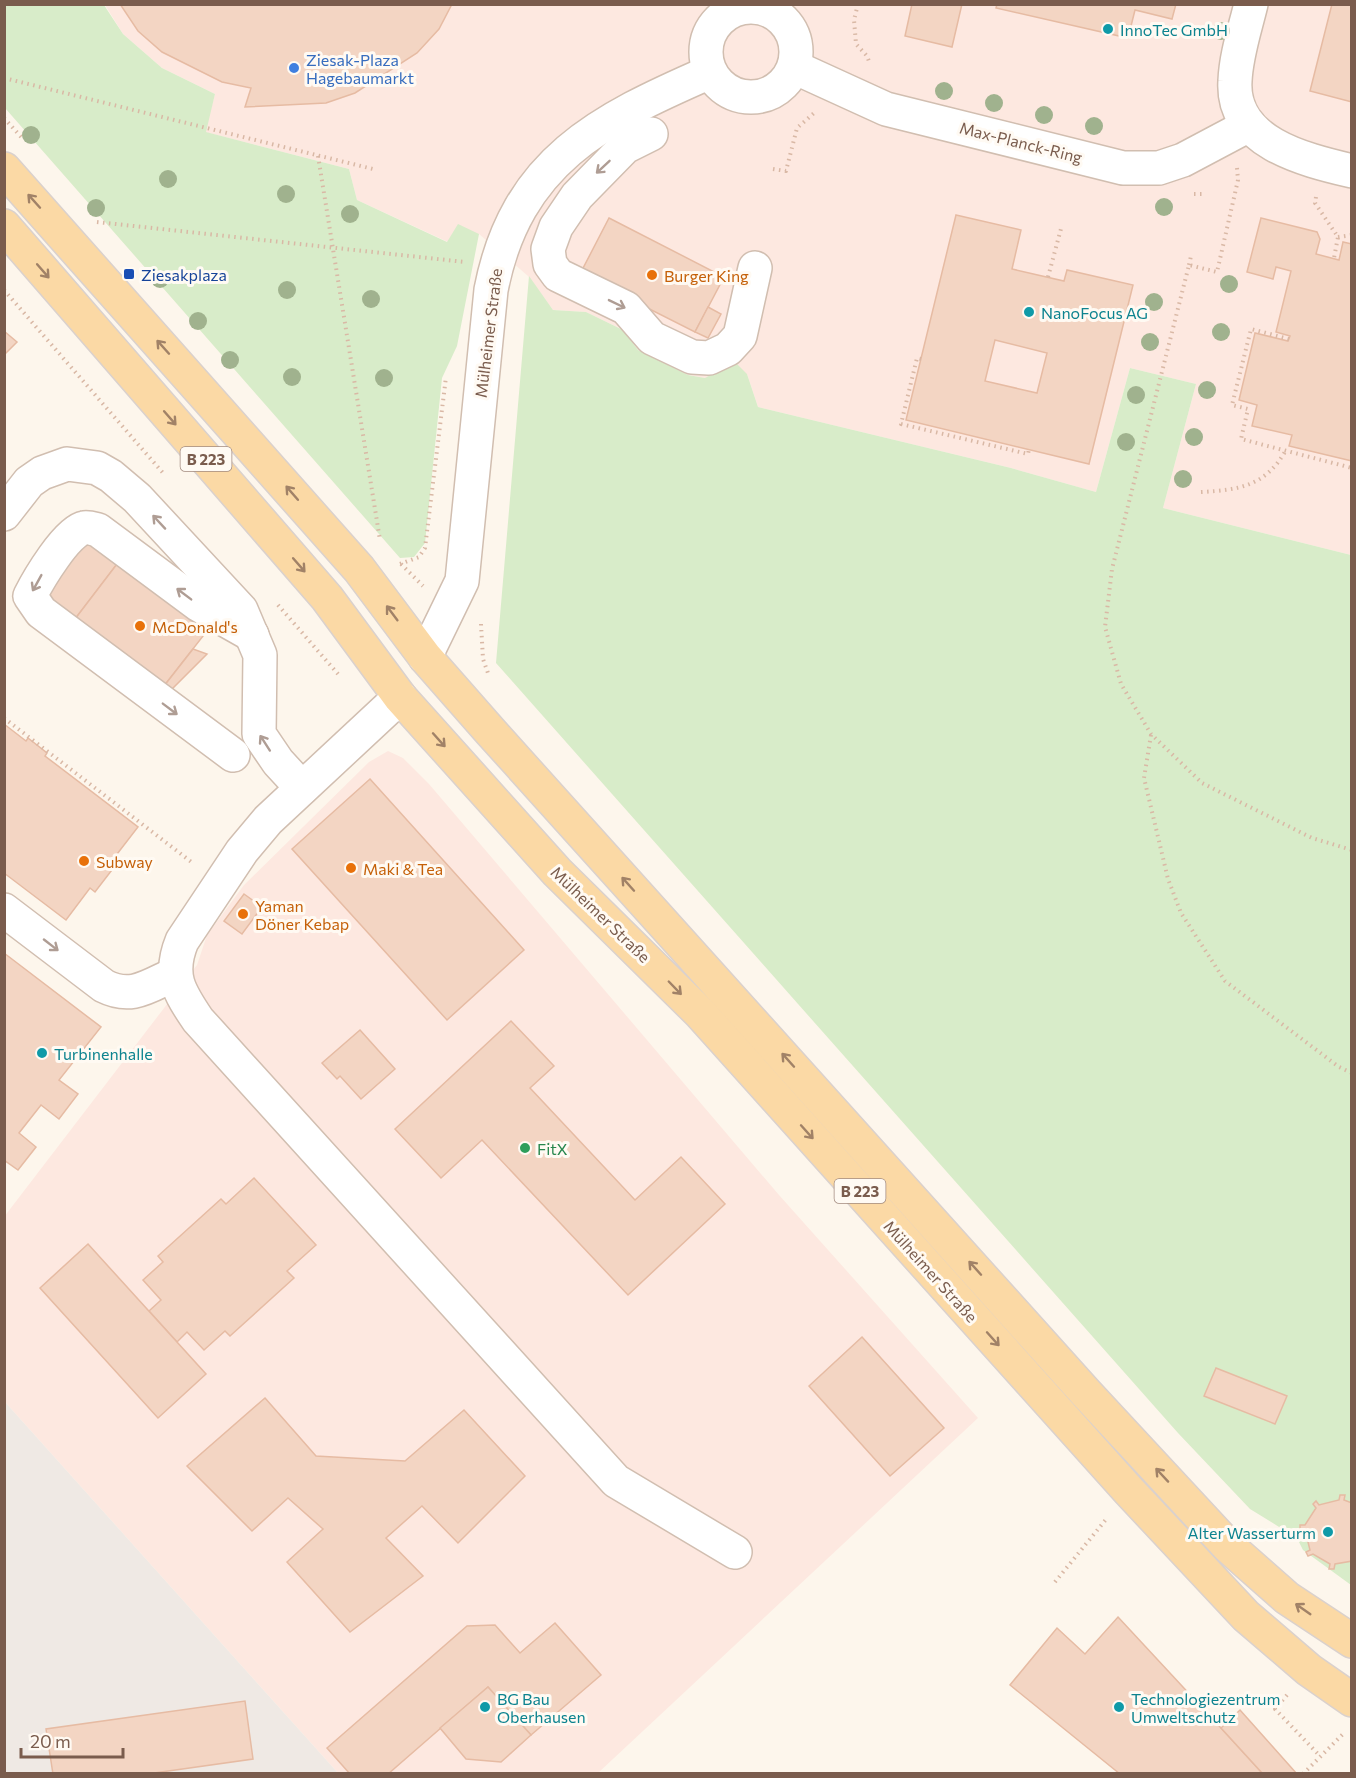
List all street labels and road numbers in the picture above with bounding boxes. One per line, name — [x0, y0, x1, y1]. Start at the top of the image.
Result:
street label: Max-Planck-Ring — [958, 118, 1085, 167]
street label: Mülheimer Straße — [471, 267, 505, 399]
road number: B 223 — [180, 447, 232, 471]
street label: Mülheimer Straße — [548, 862, 654, 966]
road number: B 223 — [834, 1179, 886, 1203]
street label: Mülheimer Straße — [880, 1216, 982, 1326]

